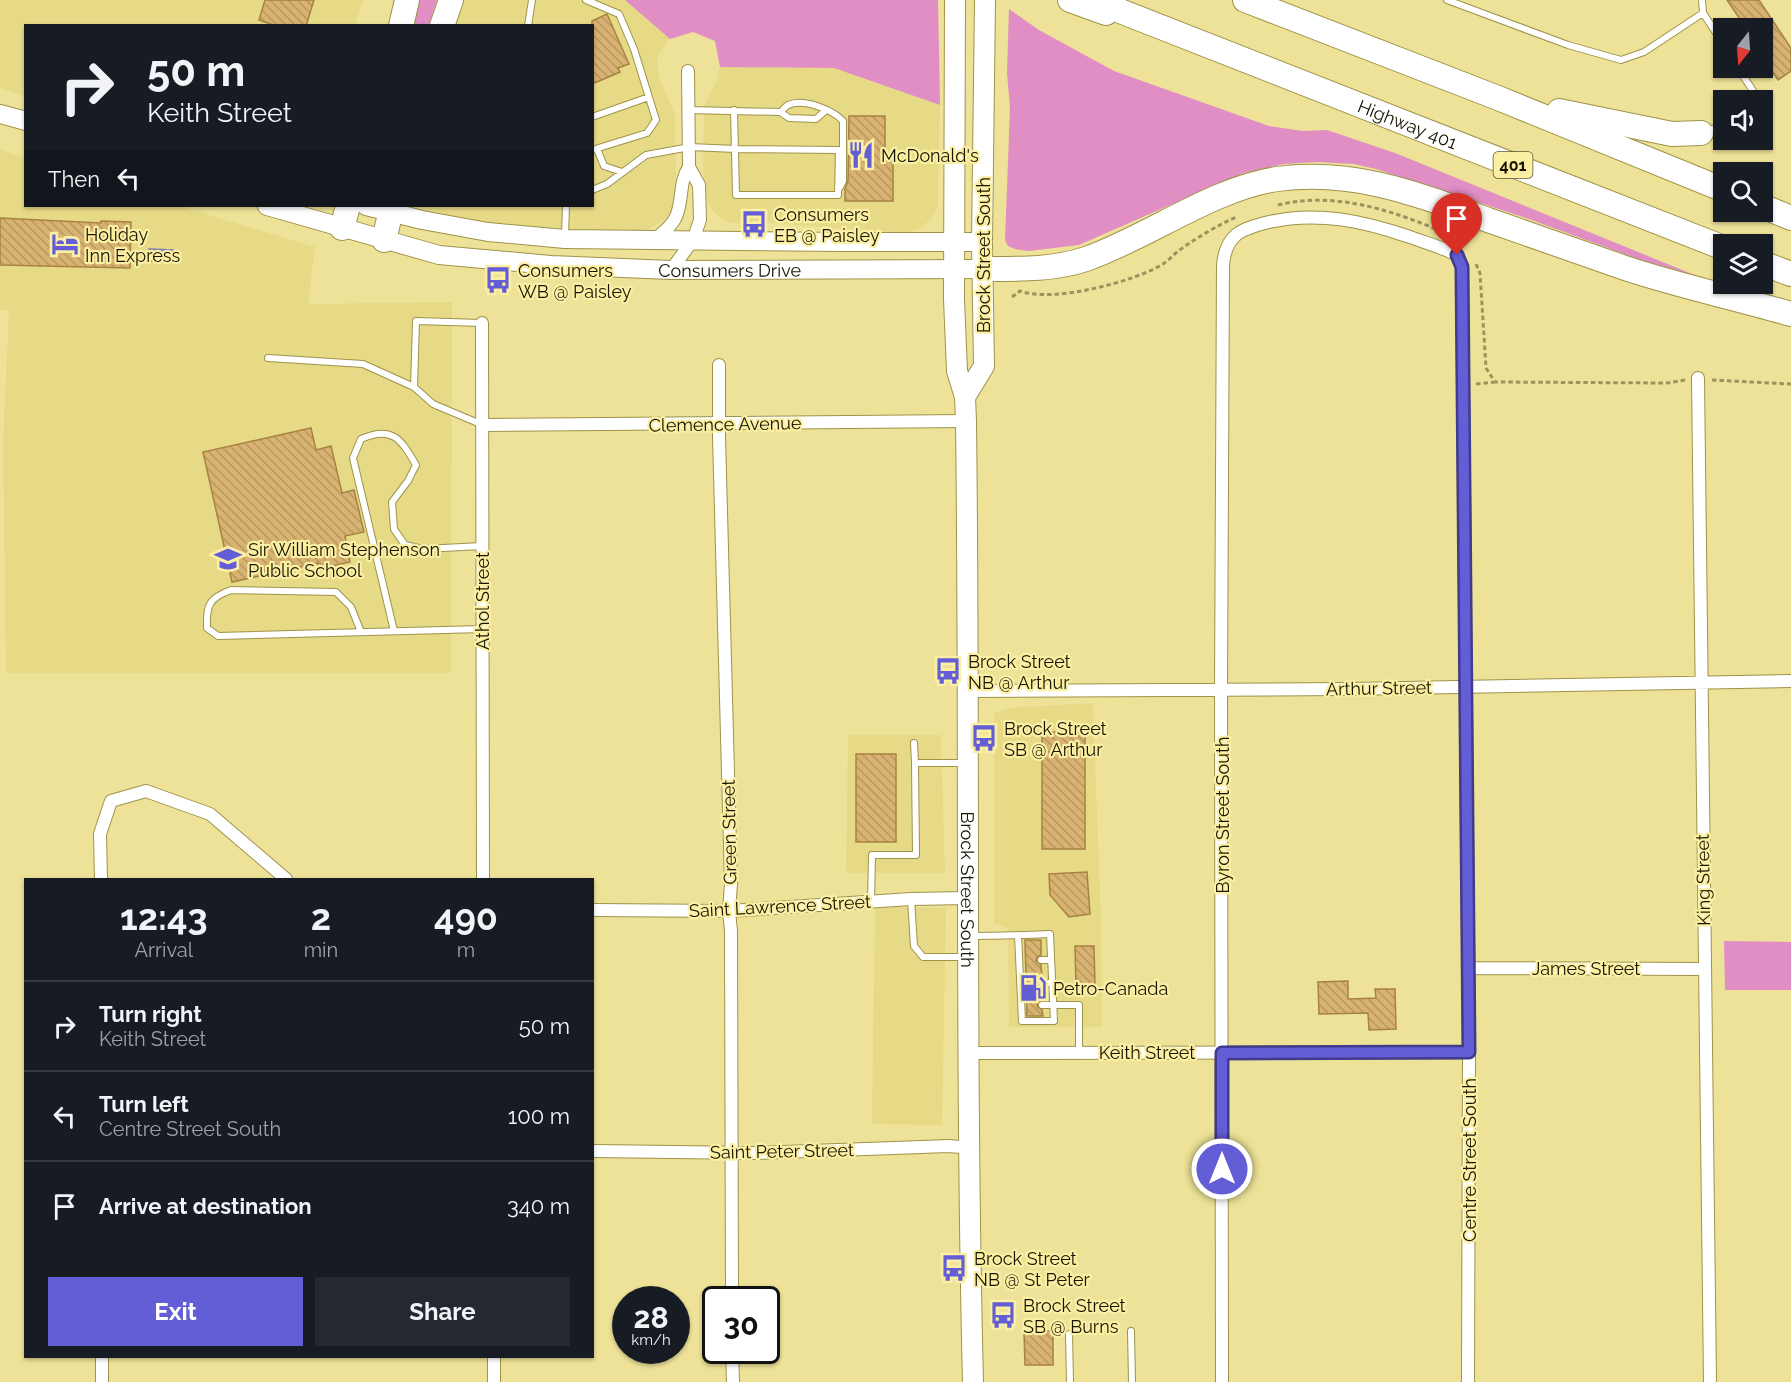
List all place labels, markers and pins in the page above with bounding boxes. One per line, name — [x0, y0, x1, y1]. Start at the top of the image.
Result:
restaurant icon: McDonald's — [846, 140, 876, 170]
place label: McDonald's — [881, 145, 979, 166]
pin — [1431, 193, 1482, 255]
place label: Consumers EB @ Paisley — [774, 204, 880, 246]
bus stop icon: Consumers EB @ Paisley — [739, 209, 769, 239]
place label: Holiday Inn Express — [85, 224, 180, 266]
hotel icon: Holiday Inn Express — [50, 229, 80, 259]
place label: Consumers WB @ Paisley — [518, 260, 632, 302]
bus stop icon: Consumers WB @ Paisley — [483, 265, 513, 295]
place label: Sir William Stephenson Public School — [248, 539, 440, 581]
school or university icon: Sir William Stephenson Public School — [213, 544, 243, 574]
place label: Brock Street NB @ Arthur — [968, 651, 1071, 693]
bus stop icon: Brock Street NB @ Arthur — [933, 656, 963, 686]
place label: Brock Street SB @ Arthur — [1004, 718, 1107, 760]
bus stop icon: Brock Street SB @ Arthur — [969, 723, 999, 753]
fuel station icon: Petro-Canada — [1018, 973, 1048, 1003]
place label: Petro-Canada — [1053, 978, 1168, 999]
place label: Brock Street NB @ St Peter — [974, 1248, 1090, 1290]
bus stop icon: Brock Street NB @ St Peter — [939, 1253, 969, 1283]
place label: Brock Street SB @ Burns — [1023, 1295, 1126, 1337]
bus stop icon: Brock Street SB @ Burns — [988, 1300, 1018, 1330]

